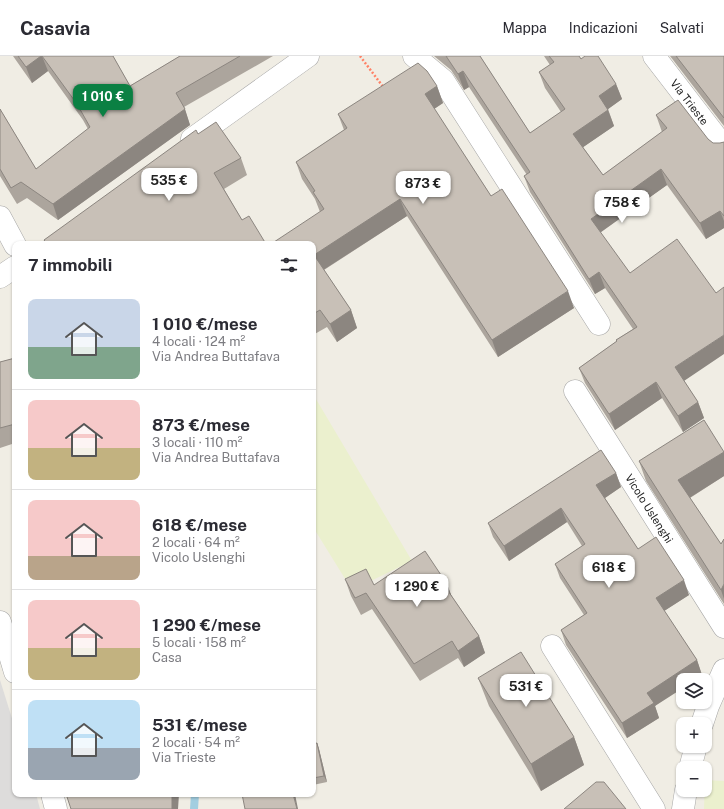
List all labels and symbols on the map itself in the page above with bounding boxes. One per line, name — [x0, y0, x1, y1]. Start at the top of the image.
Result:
street label: Via Trieste — [668, 77, 711, 127]
pin: 1 010 € — [66, 84, 140, 118]
pin: 535 € — [141, 168, 197, 202]
pin: 873 € — [395, 171, 451, 205]
pin: 758 € — [594, 190, 650, 224]
street label: Vicolo Uslenghi — [623, 472, 675, 545]
pin: 618 € — [581, 555, 637, 589]
pin: 1 290 € — [380, 574, 454, 608]
pin: 531 € — [498, 674, 554, 708]

